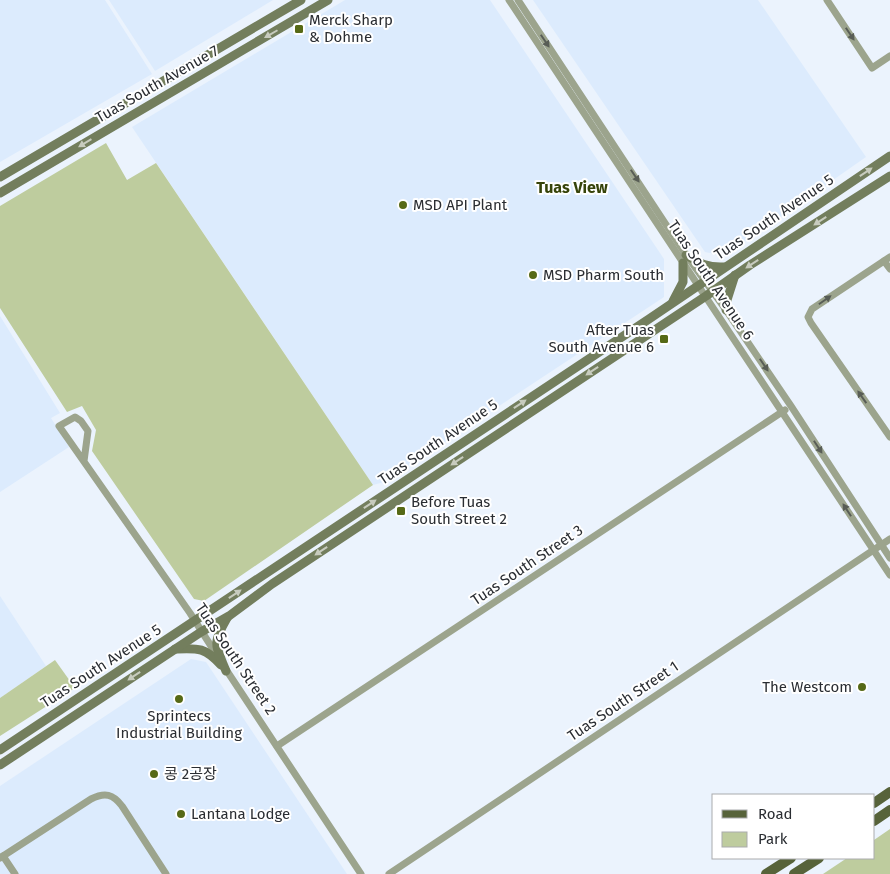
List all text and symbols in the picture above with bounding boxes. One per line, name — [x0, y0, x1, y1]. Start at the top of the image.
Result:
place label: Merck Sharp & Dohme — [309, 11, 393, 46]
marker: Merck Sharp & Dohme — [293, 23, 305, 35]
one-way arrow — [845, 27, 855, 41]
one-way arrow — [264, 29, 277, 38]
one-way arrow — [540, 34, 550, 47]
street label: Tuas South Avenue 7 — [92, 41, 222, 127]
one-way arrow — [79, 138, 92, 147]
one-way arrow — [859, 167, 873, 177]
one-way arrow — [630, 169, 640, 183]
street label: Tuas South Avenue 5 — [711, 170, 837, 264]
district label: Tuas View — [536, 178, 608, 197]
place label: MSD API Plant — [413, 196, 508, 214]
marker: MSD API Plant — [397, 199, 409, 211]
street label: Tuas South Avenue 6 — [664, 217, 758, 343]
one-way arrow — [813, 217, 826, 226]
one-way arrow — [745, 259, 758, 269]
place label: MSD Pharm South — [543, 266, 664, 284]
marker: MSD Pharm South — [527, 269, 539, 281]
one-way arrow — [818, 295, 832, 305]
place label: After Tuas South Avenue 6 — [548, 321, 654, 356]
marker: After Tuas South Avenue 6 — [658, 333, 670, 345]
one-way arrow — [759, 358, 768, 372]
one-way arrow — [586, 367, 599, 376]
one-way arrow — [857, 390, 867, 404]
street label: Tuas South Avenue 5 — [375, 395, 501, 489]
one-way arrow — [513, 399, 527, 409]
one-way arrow — [813, 440, 823, 453]
one-way arrow — [450, 456, 464, 466]
place label: Before Tuas South Street 2 — [411, 493, 507, 528]
one-way arrow — [364, 499, 377, 508]
one-way arrow — [842, 503, 852, 516]
marker: Before Tuas South Street 2 — [395, 505, 407, 517]
street label: Tuas South Street 3 — [468, 521, 586, 609]
one-way arrow — [315, 546, 328, 556]
one-way arrow — [228, 589, 242, 599]
street label: Tuas South Street 2 — [192, 600, 280, 718]
street label: Tuas South Avenue 5 — [37, 620, 165, 712]
street label: Tuas South Street 1 — [564, 657, 682, 745]
one-way arrow — [128, 671, 141, 681]
place label: The Westcom — [762, 678, 852, 696]
marker: The Westcom — [856, 681, 868, 693]
marker: Sprintecs Industrial Building — [173, 693, 185, 705]
place label: Sprintecs Industrial Building — [116, 707, 242, 742]
place label: 콩 2공장 — [164, 765, 217, 783]
marker: 콩 2공장 — [148, 768, 160, 780]
legend — [712, 794, 875, 859]
place label: Lantana Lodge — [191, 805, 290, 823]
text: Road — [758, 805, 793, 823]
marker: Lantana Lodge — [175, 808, 187, 820]
text: Park — [758, 830, 788, 848]

